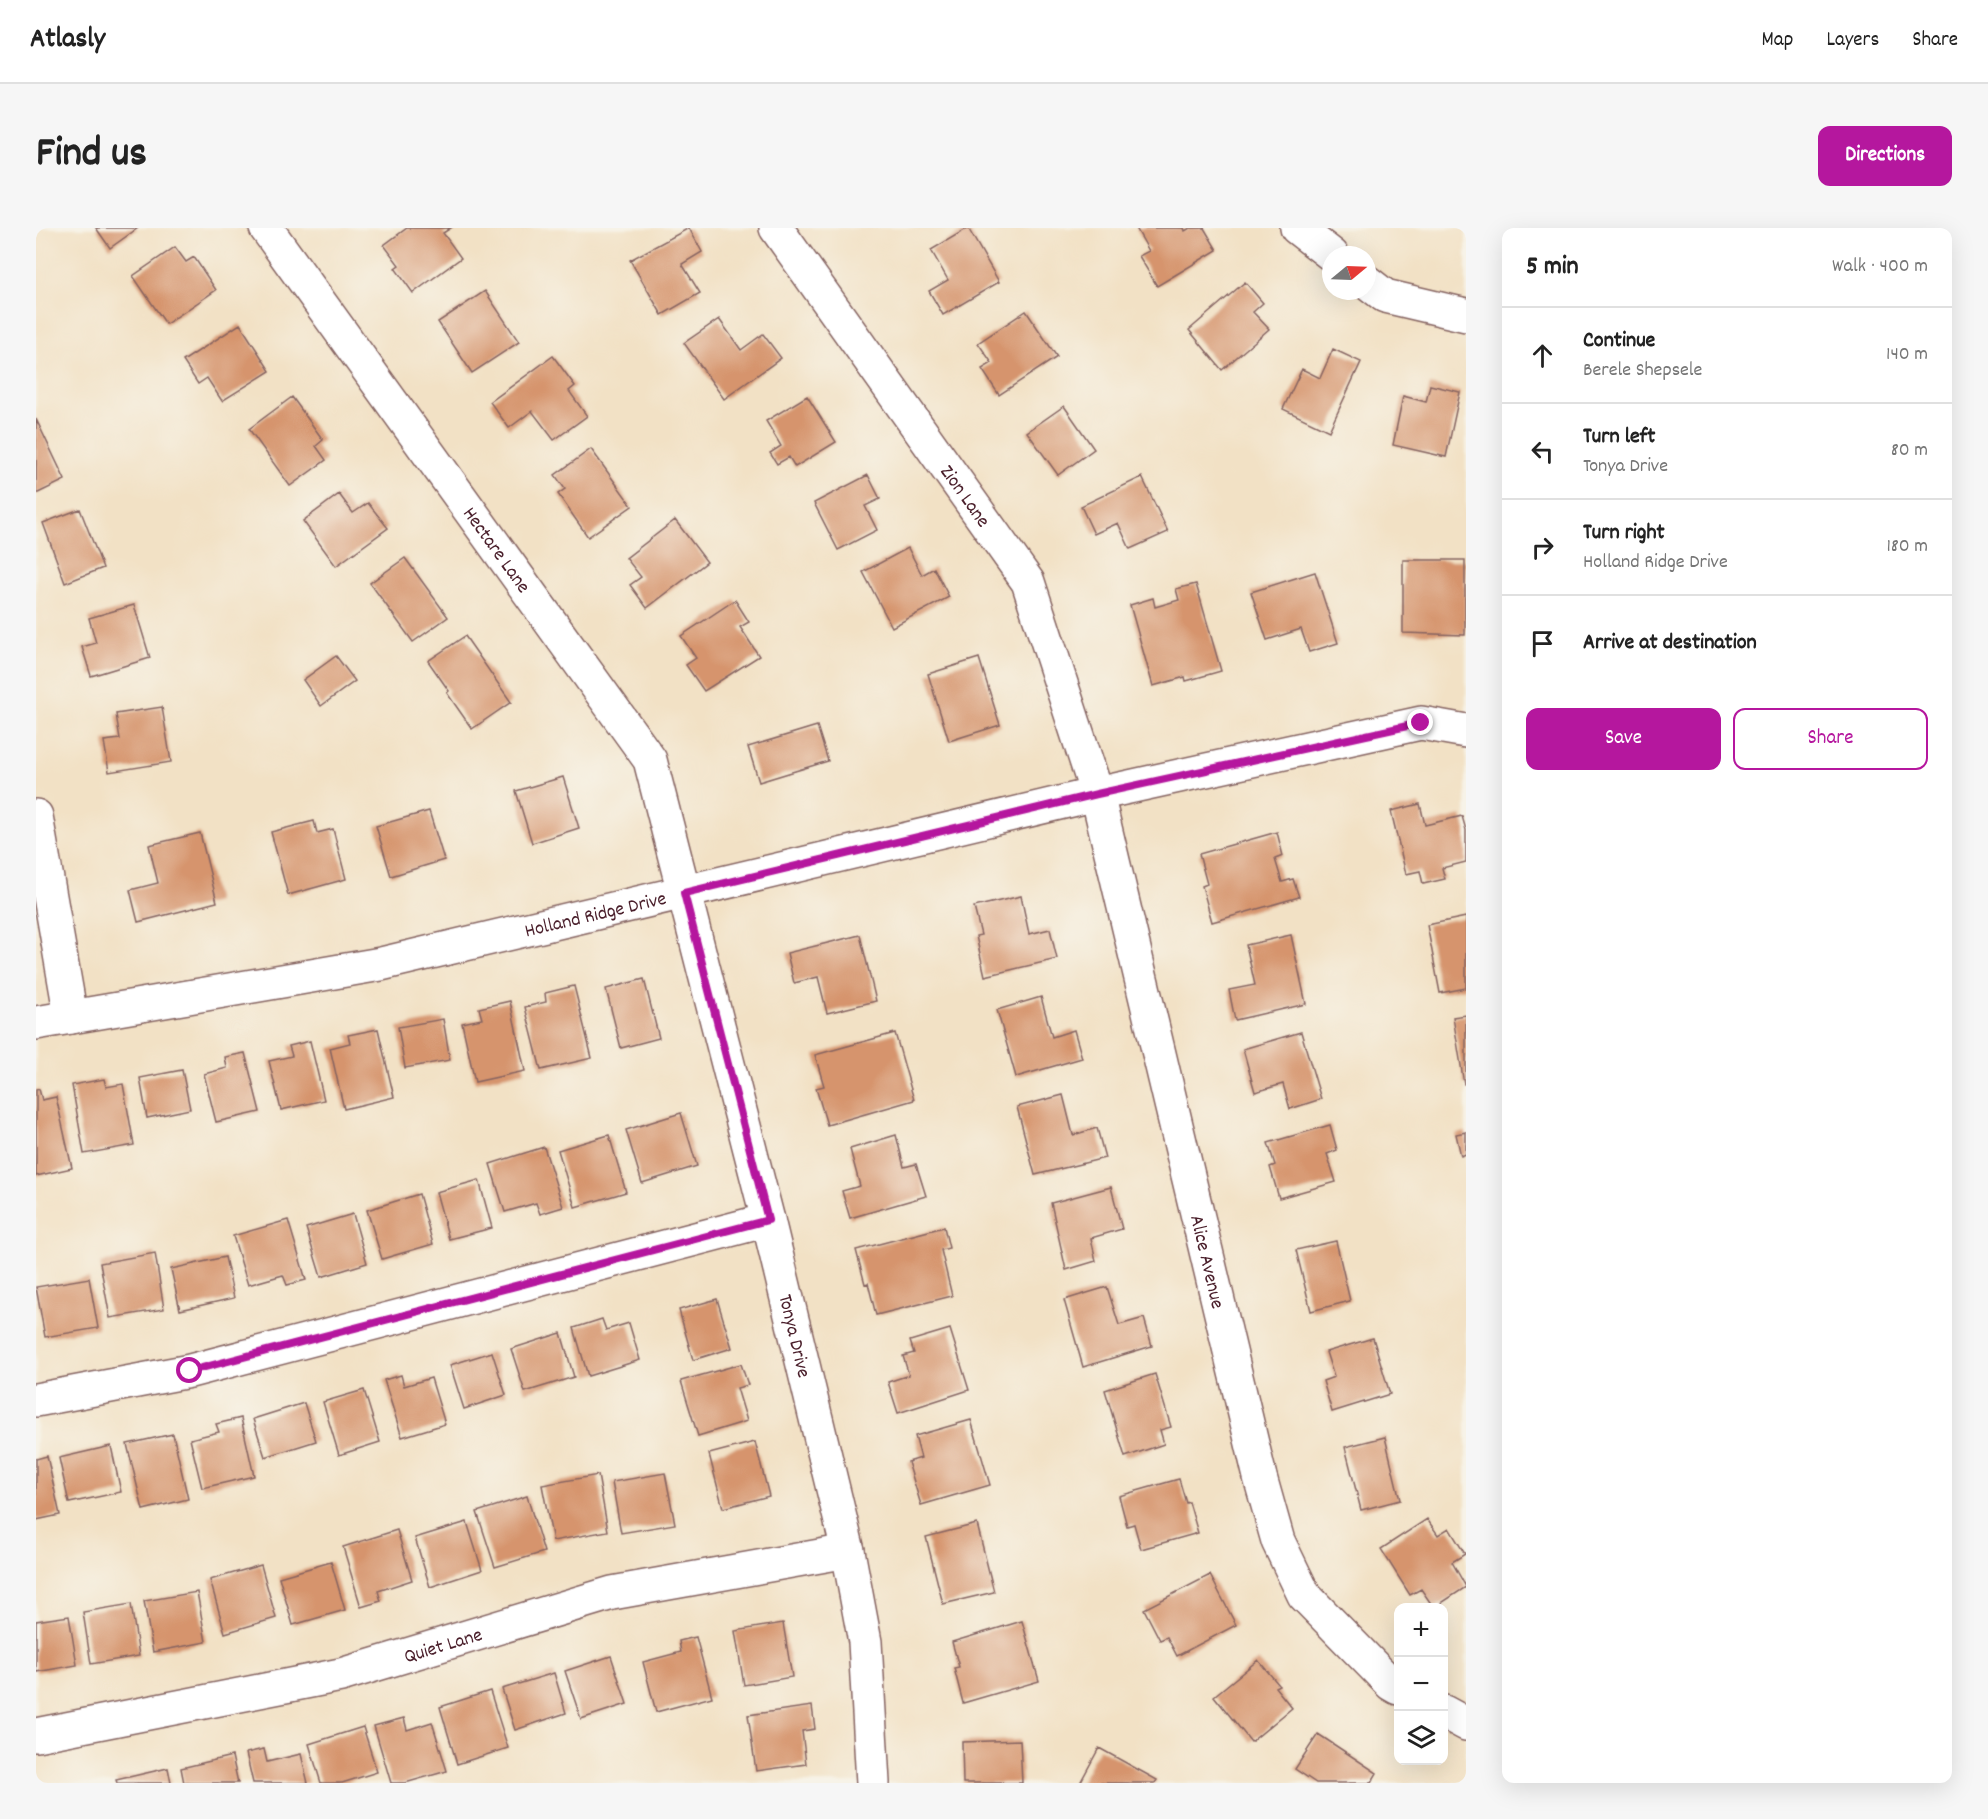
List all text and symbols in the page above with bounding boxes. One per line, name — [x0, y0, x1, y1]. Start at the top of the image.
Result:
text: Atlasly — [30, 21, 105, 61]
text: Map — [1762, 26, 1793, 56]
text: Layers — [1826, 26, 1879, 56]
text: Share — [1912, 26, 1958, 56]
text: Find us — [36, 126, 147, 186]
button: Directions — [1818, 126, 1952, 186]
north arrow — [1322, 246, 1376, 300]
text: 5 min — [1526, 249, 1579, 286]
text: Walk · 400 m — [1832, 253, 1928, 281]
text: Continue — [1583, 326, 1655, 357]
icon: ahead — [1526, 339, 1559, 372]
text: 140 m — [1886, 341, 1928, 369]
text: Berele Shepsele — [1583, 357, 1702, 385]
text: Turn left — [1583, 422, 1655, 453]
icon: left — [1526, 435, 1559, 468]
text: 80 m — [1891, 437, 1928, 465]
text: Tonya Drive — [1583, 453, 1668, 481]
street label: Zion Lane — [932, 460, 996, 534]
street label: Hectare Lane — [455, 502, 536, 600]
text: Turn right — [1583, 518, 1665, 549]
icon: right — [1526, 531, 1559, 564]
text: 180 m — [1886, 533, 1928, 561]
text: Holland Ridge Drive — [1583, 549, 1728, 577]
icon: arrive — [1526, 627, 1559, 660]
text: Arrive at destination — [1583, 628, 1757, 659]
button: Save — [1526, 708, 1721, 770]
button: Share — [1733, 708, 1928, 770]
route end — [1407, 709, 1433, 735]
street label: Holland Ridge Drive — [522, 886, 670, 946]
street label: Alice Avenue — [1181, 1212, 1230, 1312]
street label: Tonya Drive — [769, 1292, 817, 1381]
route start — [176, 1357, 202, 1383]
map controls — [1394, 1603, 1448, 1765]
button: + — [1394, 1603, 1448, 1657]
street label: Quiet Lane — [401, 1622, 486, 1672]
button: − — [1394, 1657, 1448, 1711]
button: layers — [1394, 1711, 1448, 1765]

